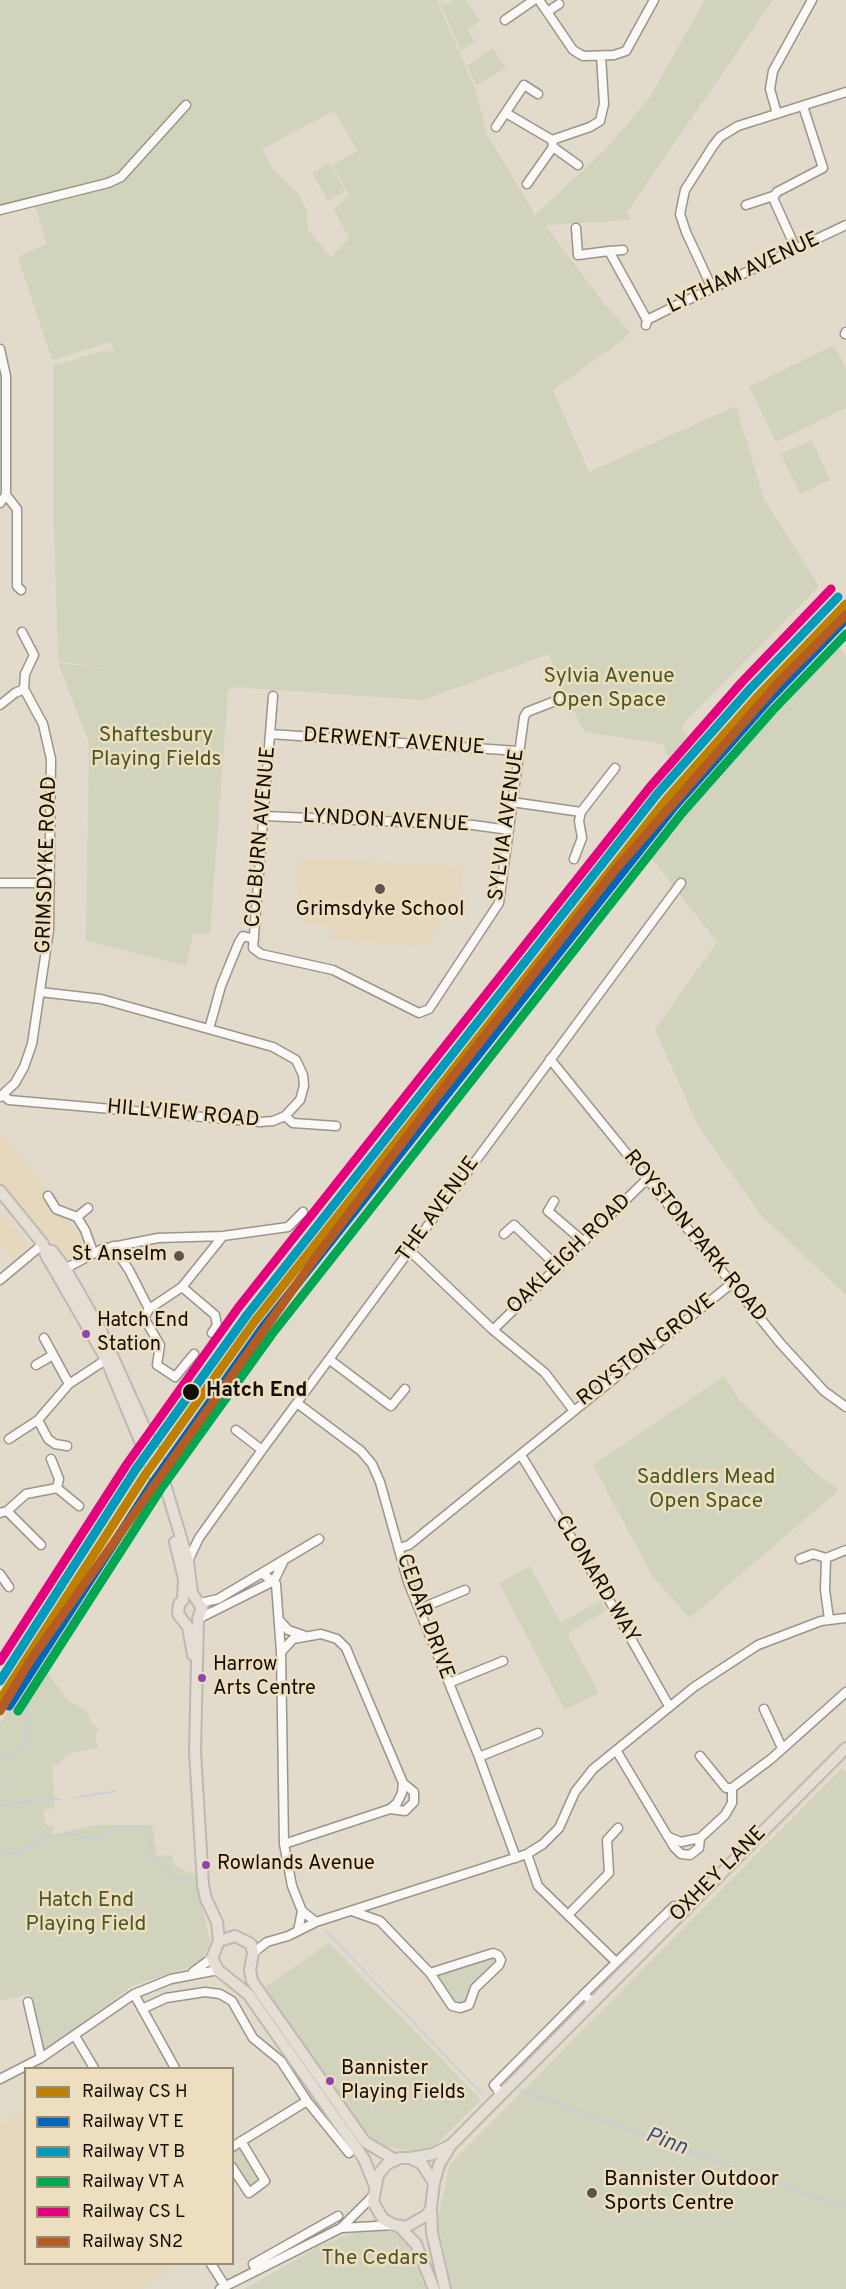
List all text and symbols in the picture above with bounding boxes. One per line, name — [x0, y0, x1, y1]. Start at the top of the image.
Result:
street label: LYTHAM AVENUE — [664, 228, 824, 320]
park label: Sylvia Avenue Open Space — [543, 665, 675, 715]
park label: Shaftesbury Playing Fields — [91, 724, 221, 774]
street label: DERWENT AVENUE — [302, 724, 486, 762]
street label: COLBURN AVENUE — [242, 745, 282, 929]
street label: SYLVIA AVENUE — [485, 747, 531, 903]
street label: GRIMSDYKE ROAD — [32, 776, 64, 954]
street label: LYNDON AVENUE — [302, 805, 470, 839]
marker: Grimsdyke School — [373, 882, 387, 896]
place label: Grimsdyke School — [295, 898, 465, 924]
street label: HILLVIEW ROAD — [106, 1096, 260, 1134]
street label: ROYSTON PARK ROAD — [617, 1146, 771, 1328]
street label: THE AVENUE — [392, 1152, 486, 1268]
street label: OAKLEIGH ROAD — [503, 1189, 637, 1321]
place label: St Anselm — [71, 1243, 167, 1269]
marker: St Anselm — [172, 1249, 186, 1263]
street label: ROYSTON GROVE — [573, 1289, 721, 1413]
place label: Hatch End Station — [97, 1310, 189, 1357]
marker: Hatch End Station — [80, 1328, 92, 1340]
place label: Hatch End — [206, 1379, 307, 1405]
marker: Hatch End — [181, 1382, 201, 1402]
park label: Saddlers Mead Open Space — [637, 1466, 775, 1516]
street label: CLONARD WAY — [548, 1512, 644, 1648]
street label: CEDAR DRIVE — [390, 1551, 458, 1683]
place label: Harrow Arts Centre — [213, 1654, 316, 1701]
marker: Harrow Arts Centre — [196, 1672, 208, 1684]
street label: OXHEY LANE — [666, 1822, 772, 1928]
place label: Rowlands Avenue — [217, 1853, 375, 1877]
marker: Rowlands Avenue — [200, 1859, 212, 1871]
park label: Hatch End Playing Field — [26, 1889, 146, 1939]
place label: Bannister Playing Fields — [341, 2058, 465, 2105]
legend — [24, 2067, 234, 2265]
marker: Bannister Playing Fields — [324, 2075, 336, 2087]
text: Railway CS H — [82, 2081, 188, 2104]
text: Railway VT E — [82, 2111, 184, 2134]
water label: Pinn — [641, 2123, 691, 2163]
text: Railway VT B — [82, 2141, 185, 2164]
place label: Bannister Outdoor Sports Centre — [604, 2168, 779, 2218]
text: Railway VT A — [82, 2171, 185, 2194]
marker: Bannister Outdoor Sports Centre — [585, 2186, 599, 2200]
text: Railway CS L — [82, 2201, 185, 2224]
text: Railway SN2 — [82, 2231, 183, 2254]
park label: The Cedars — [322, 2247, 428, 2273]

